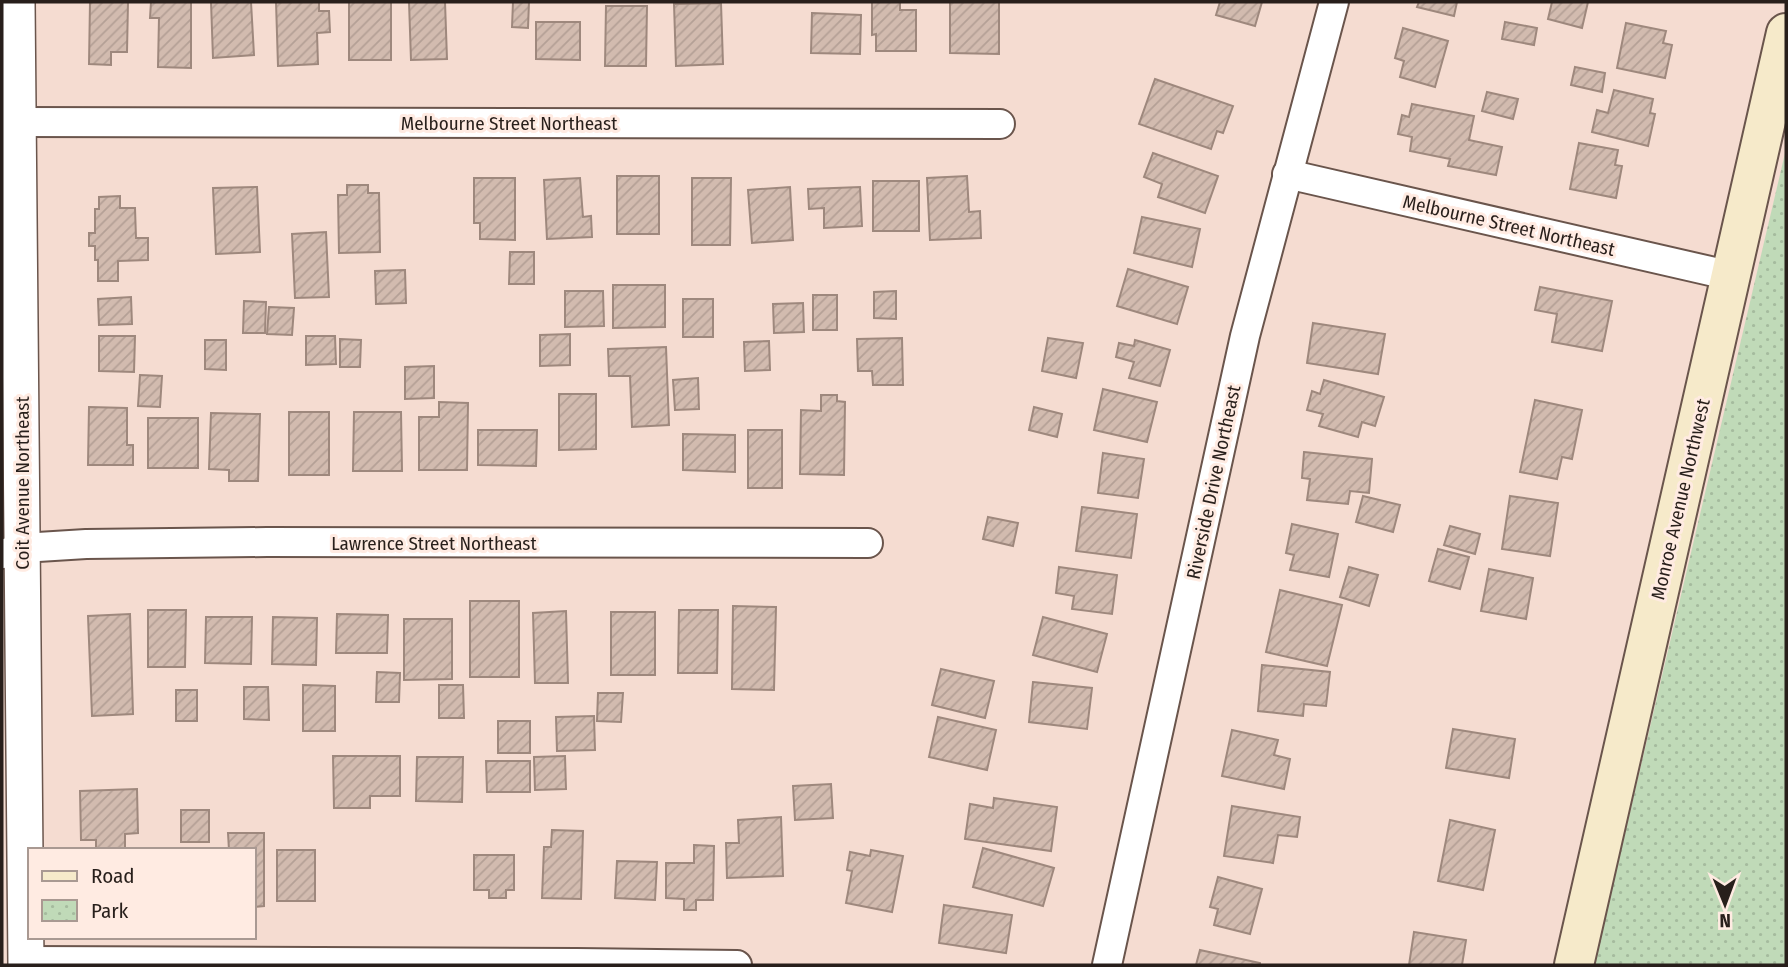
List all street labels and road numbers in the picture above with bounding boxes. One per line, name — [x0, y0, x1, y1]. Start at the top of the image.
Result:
street label: Melbourne Street Northeast — [401, 112, 618, 135]
street label: Melbourne Street Northeast — [1401, 190, 1618, 261]
street label: Riverside Drive Northeast — [1182, 382, 1245, 581]
street label: Coit Avenue Northeast — [11, 396, 34, 570]
street label: Monroe Avenue Northwest — [1646, 396, 1715, 602]
street label: Lawrence Street Northeast — [331, 532, 537, 555]

